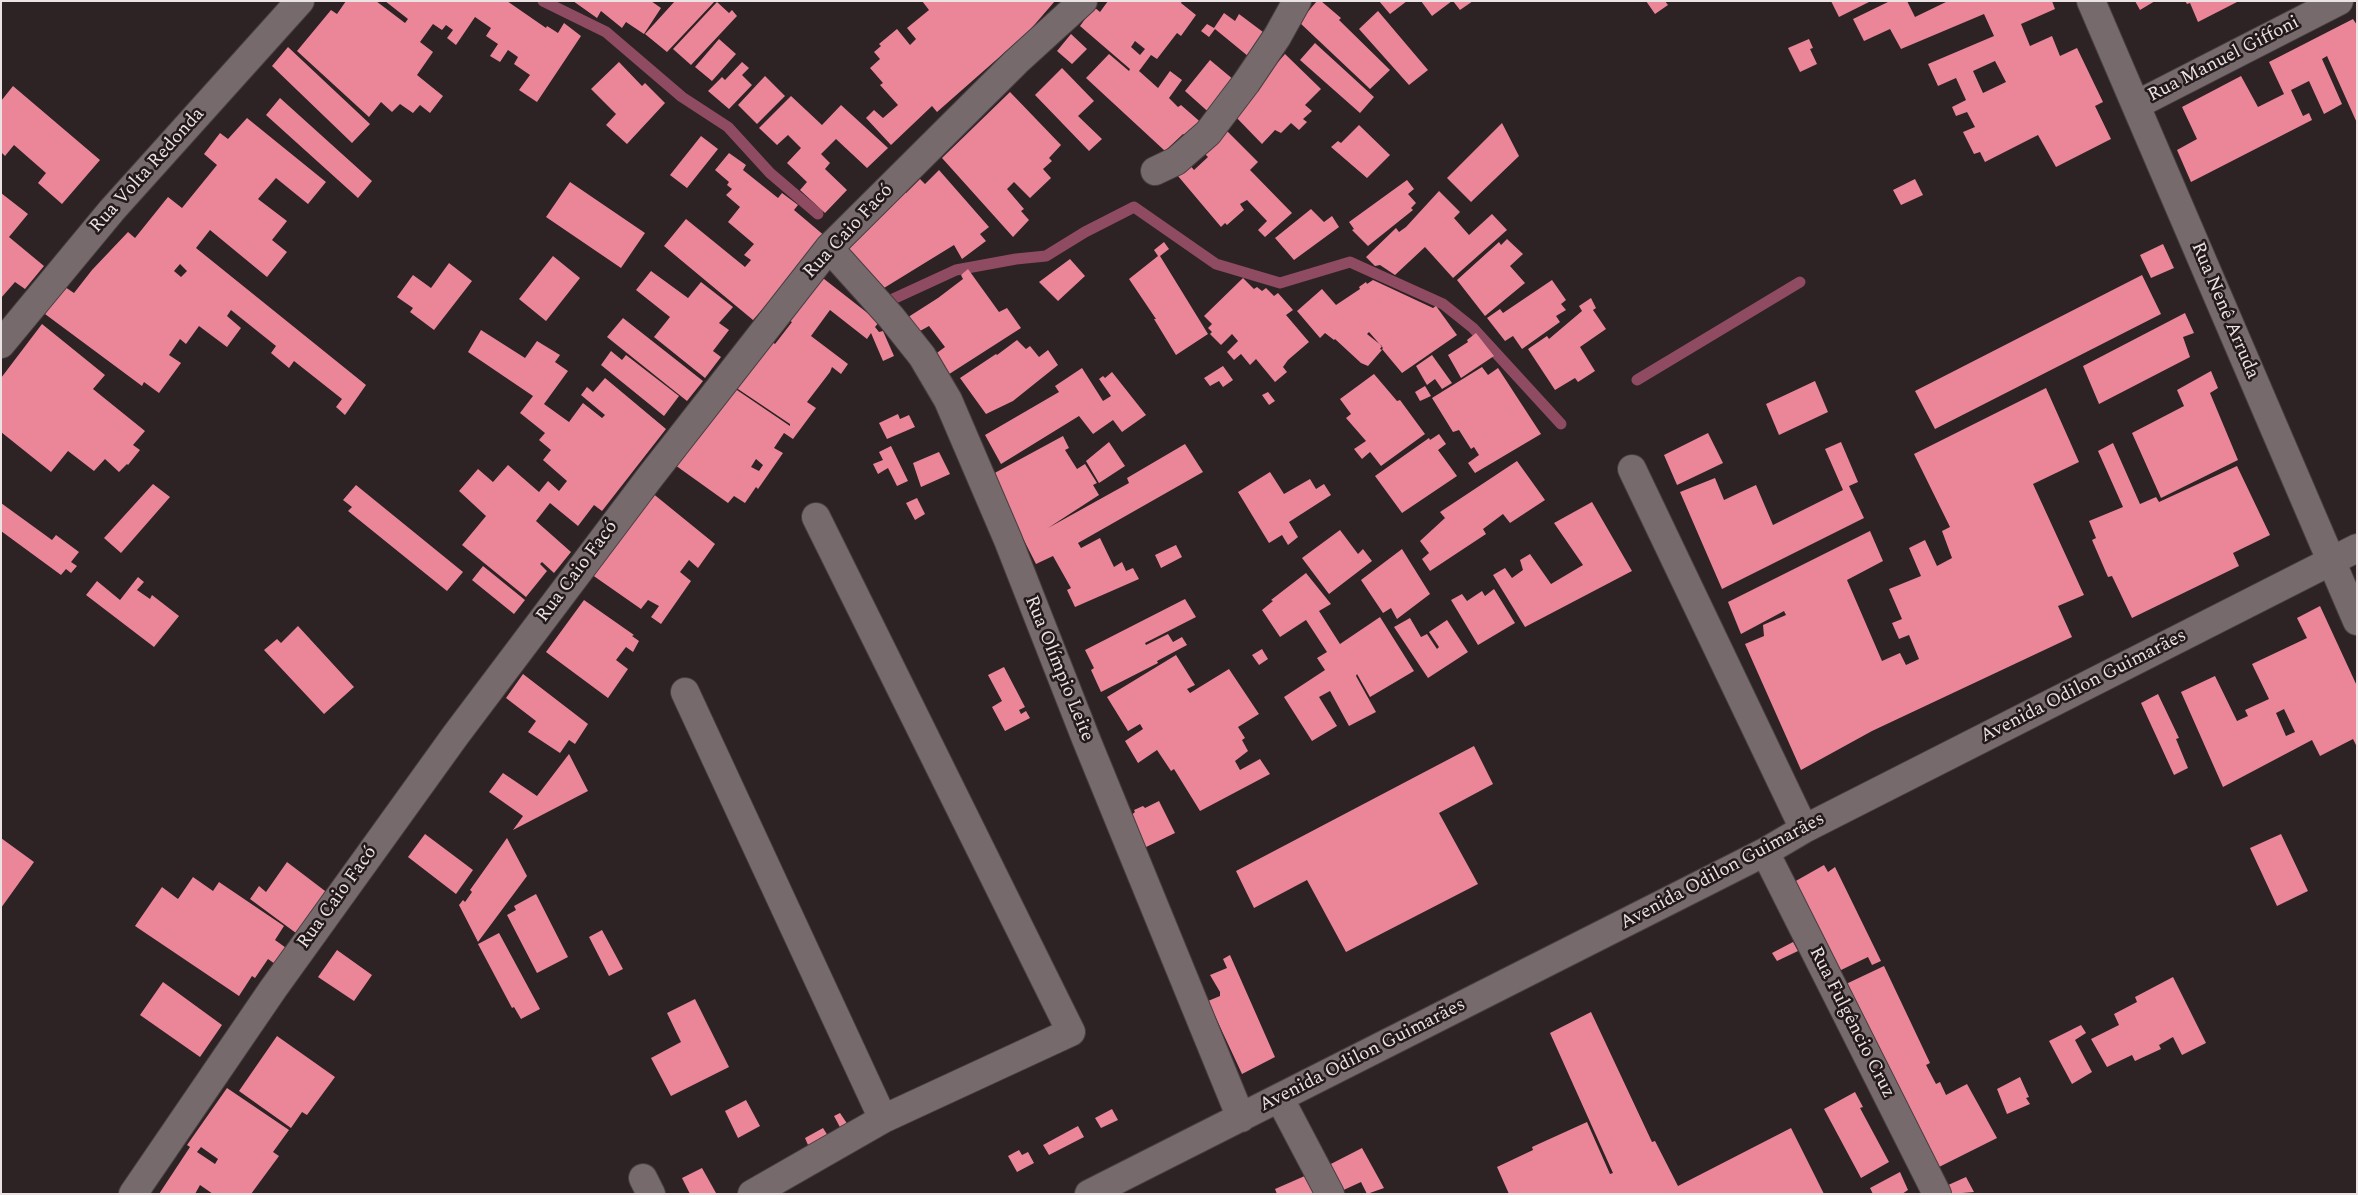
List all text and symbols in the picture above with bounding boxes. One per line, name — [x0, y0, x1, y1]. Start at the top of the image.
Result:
street label: Rua Manuel Giffoni — [2145, 12, 2303, 108]
street label: Rua Volta Redonda — [86, 104, 210, 238]
street label: Rua Caio Facó — [799, 180, 899, 284]
street label: Rua Nenê Arruda — [2185, 239, 2263, 383]
street label: Rua Caio Facó — [532, 517, 624, 627]
street label: Rua Olímpio Leite — [1018, 593, 1098, 745]
street label: Avenida Odilon Guimarães — [1977, 625, 2191, 749]
street label: Avenida Odilon Guimarães — [1617, 808, 1829, 936]
street label: Rua Caio Facó — [293, 842, 383, 954]
street label: Rua Fulgêncio Cruz — [1803, 944, 1899, 1102]
street label: Avenida Odilon Guimarães — [1256, 994, 1470, 1118]

